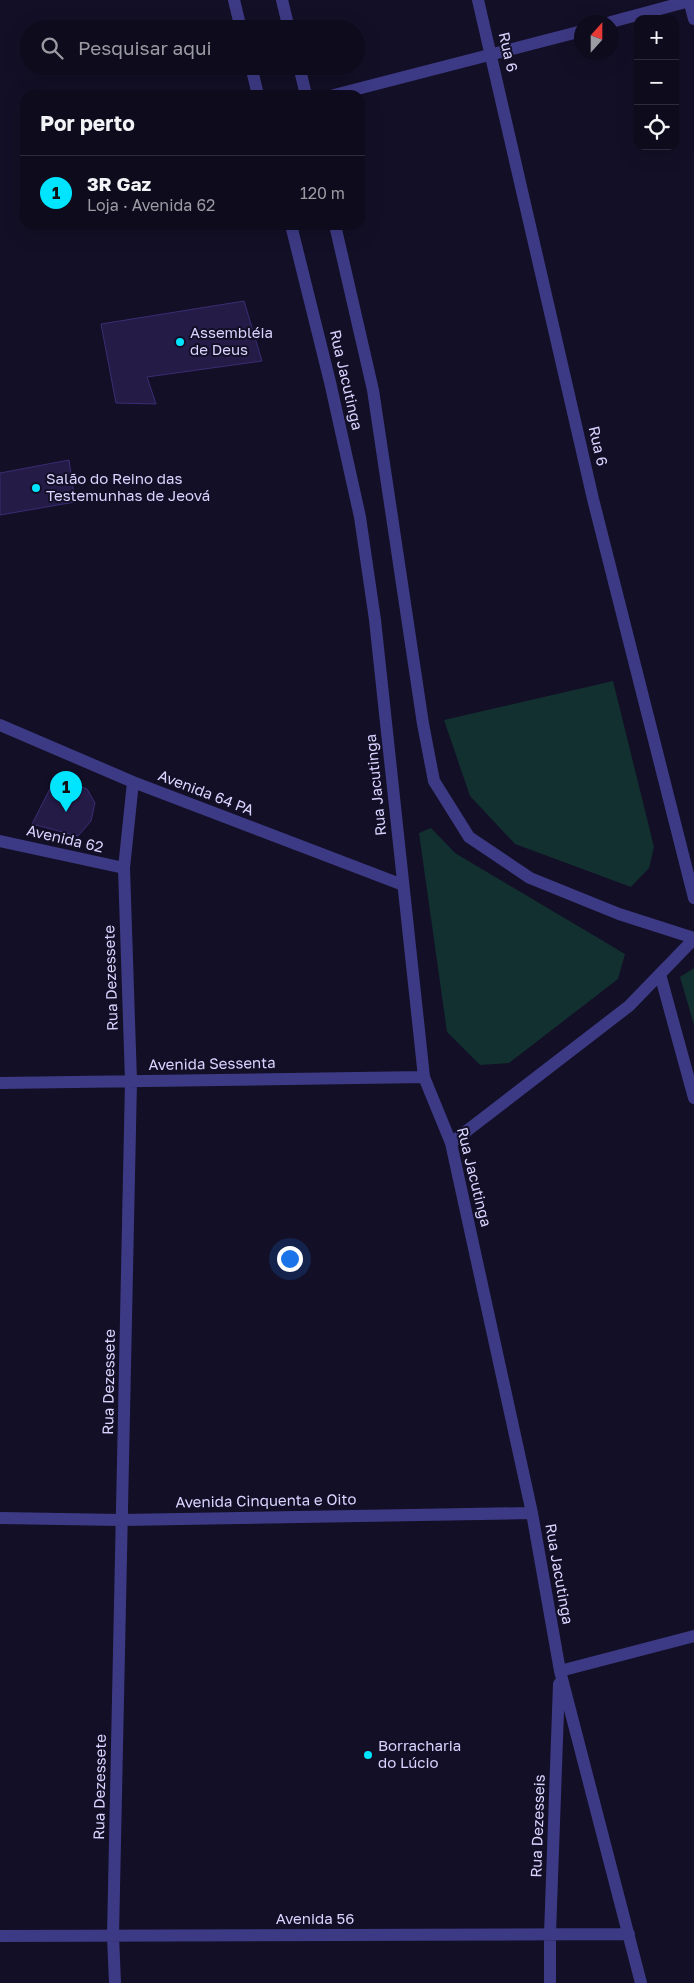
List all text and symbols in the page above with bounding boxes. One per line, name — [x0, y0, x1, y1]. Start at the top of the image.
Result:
north arrow — [574, 15, 619, 60]
map controls — [634, 15, 679, 150]
button: + — [634, 15, 679, 60]
search box — [20, 20, 365, 75]
street label: Rua 6 — [496, 30, 522, 73]
icon: search — [38, 34, 66, 62]
text: Pesquisar aqui — [78, 36, 212, 59]
button: − — [634, 60, 679, 105]
button: locate — [634, 105, 679, 150]
text: Por perto — [40, 110, 135, 136]
text: 3R Gaz — [87, 172, 151, 195]
text: 1 — [52, 183, 60, 203]
text: 120 m — [300, 183, 345, 203]
text: Loja · Avenida 62 — [87, 195, 215, 215]
place label: Assembléia de Deus — [190, 323, 273, 358]
street label: Rua Jacutinga — [327, 328, 367, 432]
marker: Assembléia de Deus — [174, 336, 186, 348]
street label: Rua 6 — [586, 424, 612, 467]
place label: Salão do Reino das Testemunhas de Jeová — [46, 469, 210, 504]
marker: Salão do Reino das Testemunhas de Jeová — [30, 482, 42, 494]
street label: Rua Jacutinga — [361, 733, 389, 837]
street label: Avenida 64 PA — [156, 766, 257, 819]
pin: 1 — [50, 771, 82, 812]
street label: Avenida 62 — [25, 820, 105, 856]
street label: Rua Dezessete — [99, 924, 121, 1031]
street label: Avenida Sessenta — [148, 1053, 276, 1073]
street label: Rua Jacutinga — [454, 1125, 496, 1229]
your location — [277, 1246, 303, 1272]
street label: Rua Dezessete — [98, 1329, 118, 1435]
street label: Avenida Cinquenta e Oito — [175, 1489, 357, 1511]
street label: Rua Jacutinga — [542, 1522, 578, 1626]
street label: Rua Dezessete — [89, 1734, 109, 1840]
place label: Borracharia do Lúcio — [378, 1736, 461, 1771]
marker: Borracharia do Lúcio — [362, 1749, 374, 1761]
street label: Rua Dezesseis — [526, 1774, 548, 1878]
street label: Avenida 56 — [276, 1909, 354, 1927]

